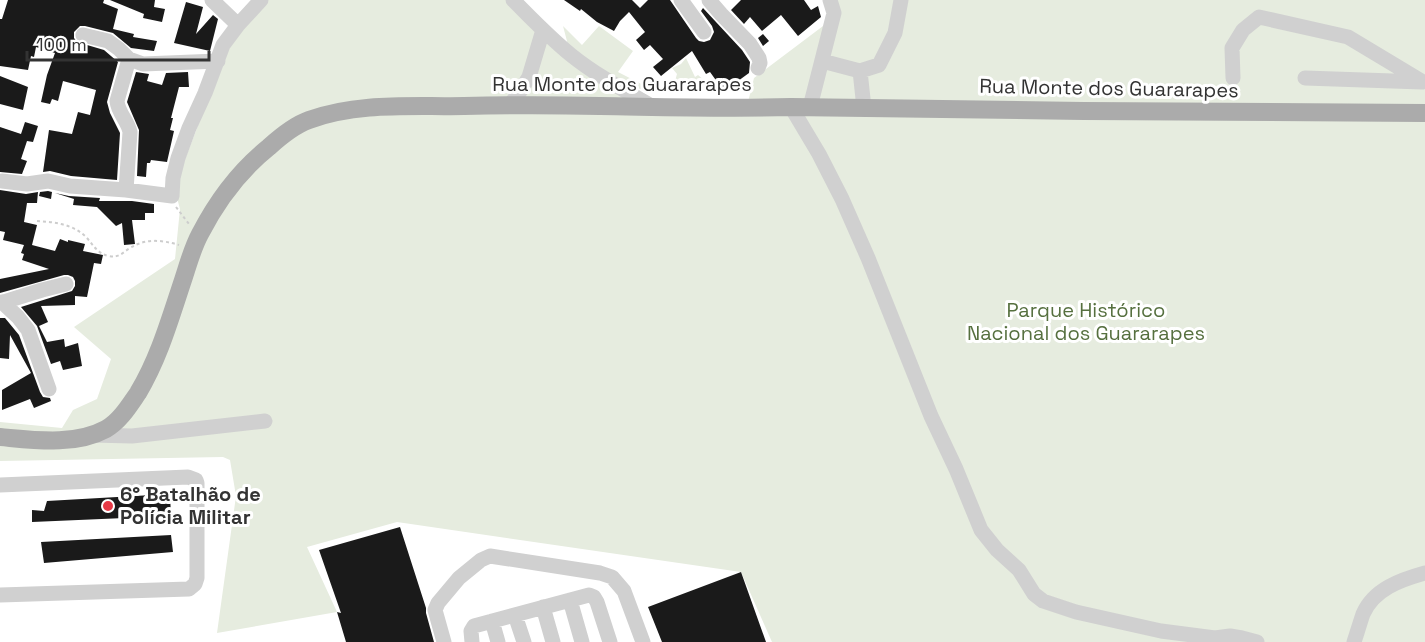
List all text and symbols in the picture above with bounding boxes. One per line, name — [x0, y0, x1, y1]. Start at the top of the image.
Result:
scale bar — [27, 24, 208, 62]
text: 100 m — [36, 33, 87, 56]
street label: Rua Monte dos Guararapes — [492, 71, 752, 97]
street label: Rua Monte dos Guararapes — [979, 73, 1239, 103]
park label: Parque Histórico Nacional dos Guararapes — [967, 297, 1205, 346]
place label: 6° Batalhão de Polícia Militar — [120, 481, 261, 530]
marker: 6° Batalhão de Polícia Militar — [101, 499, 115, 513]

